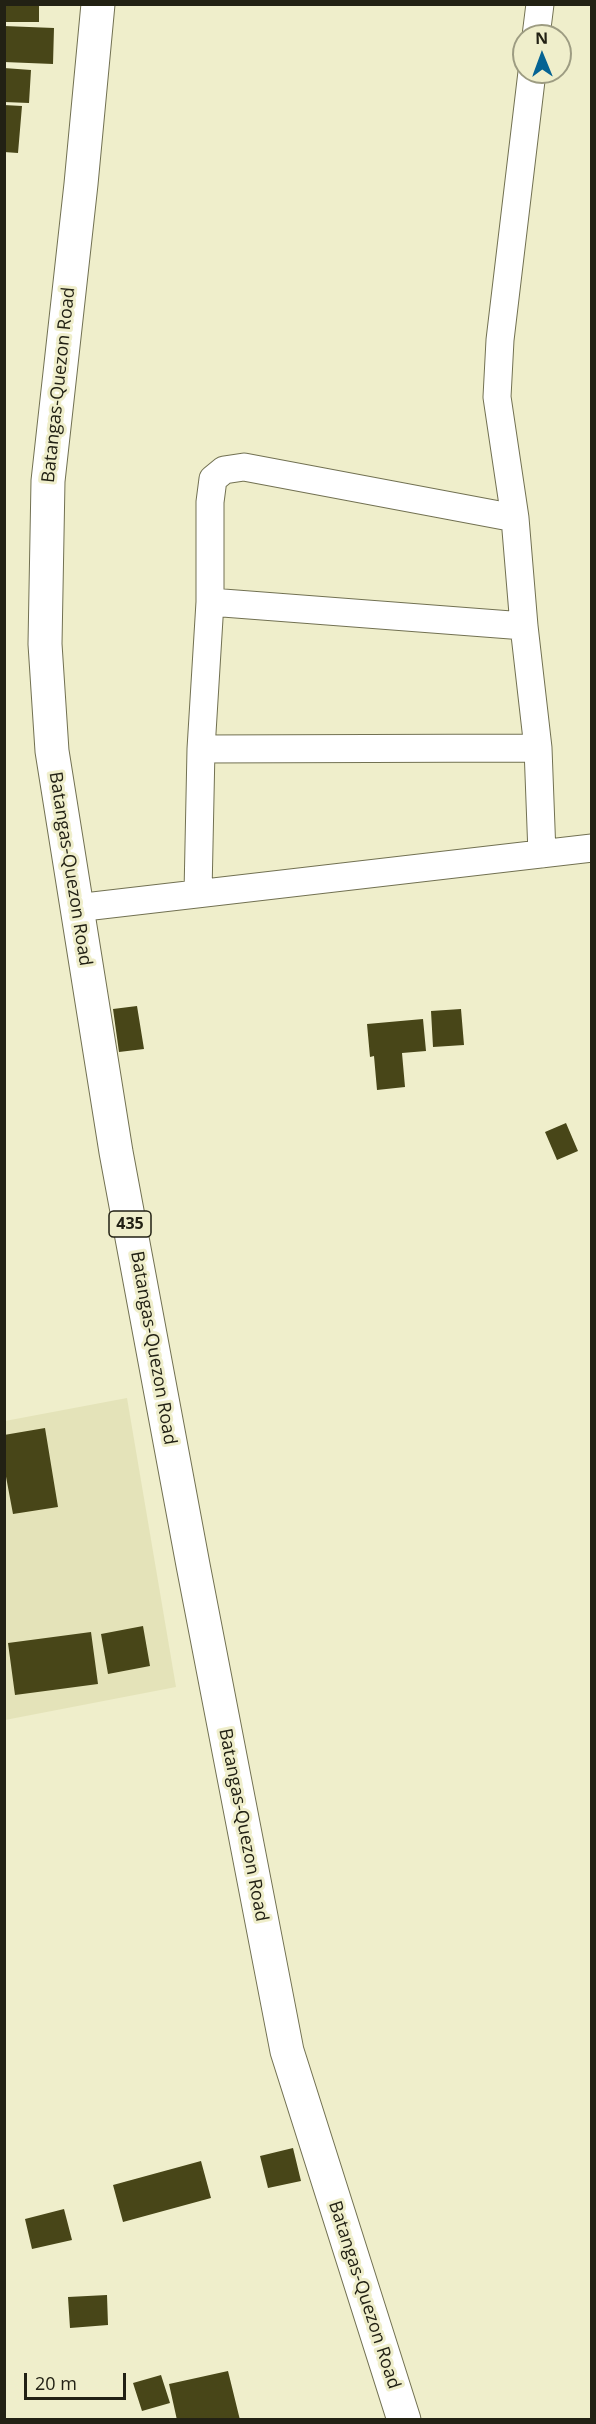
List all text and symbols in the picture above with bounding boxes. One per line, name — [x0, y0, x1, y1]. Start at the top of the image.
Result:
north arrow — [512, 24, 572, 84]
text: N — [535, 27, 548, 49]
street label: Batangas-Quezon Road — [38, 286, 80, 484]
street label: Batangas-Quezon Road — [44, 770, 96, 968]
road number: 435 — [109, 1211, 151, 1237]
street label: Batangas-Quezon Road — [125, 1249, 181, 1447]
street label: Batangas-Quezon Road — [214, 1727, 272, 1923]
street label: Batangas-Quezon Road — [323, 2198, 405, 2392]
scale bar — [27, 2361, 129, 2399]
text: 20 m — [35, 2371, 77, 2395]

